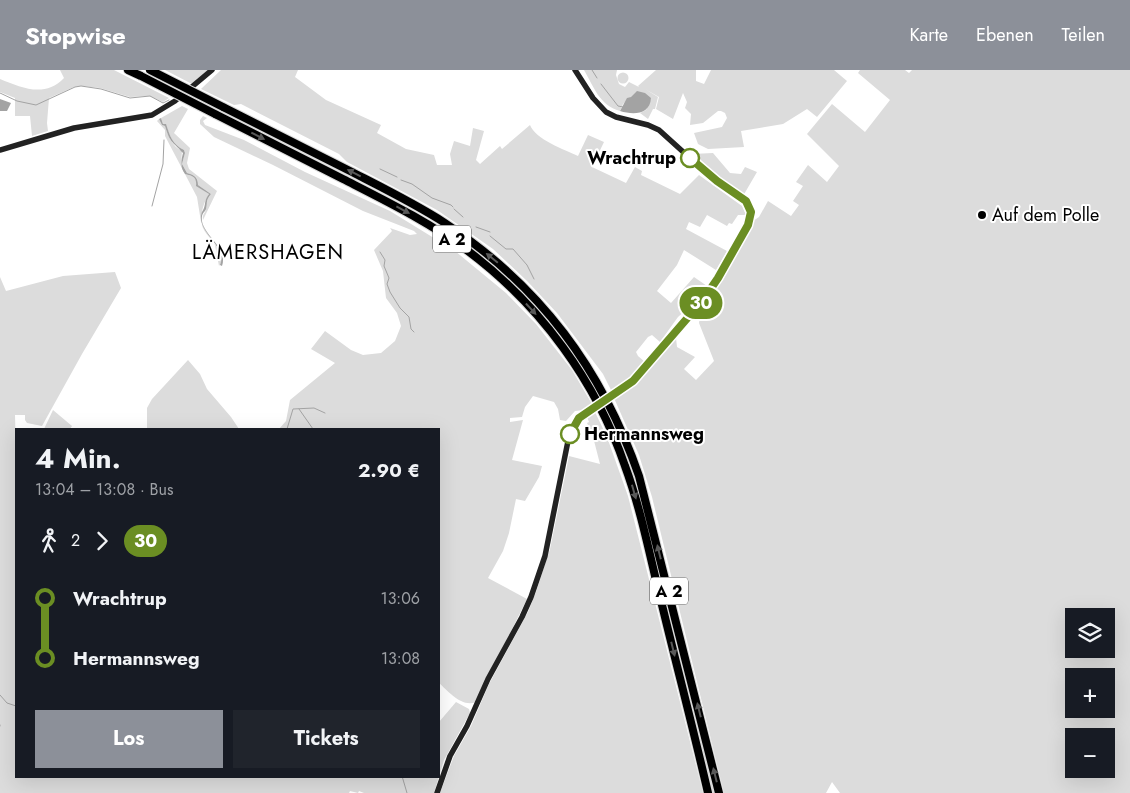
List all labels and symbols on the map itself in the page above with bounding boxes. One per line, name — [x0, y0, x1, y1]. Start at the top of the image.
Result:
one-way arrow — [251, 132, 265, 140]
place label: Wrachtrup — [587, 145, 676, 171]
marker: Wrachtrup — [680, 148, 700, 168]
one-way arrow — [347, 169, 361, 177]
place label: Auf dem Polle — [992, 202, 1099, 228]
one-way arrow — [396, 206, 410, 214]
marker: Auf dem Polle — [976, 209, 988, 221]
road number: A 2 — [433, 226, 471, 252]
district label: LÄMERSHAGEN — [192, 238, 344, 267]
one-way arrow — [486, 253, 499, 264]
line badge: 30 — [678, 287, 724, 319]
one-way arrow — [525, 302, 537, 314]
place label: Hermannsweg — [584, 421, 704, 447]
marker: Hermannsweg — [560, 424, 580, 444]
one-way arrow — [630, 484, 638, 499]
one-way arrow — [655, 545, 663, 560]
road number: A 2 — [650, 578, 688, 604]
one-way arrow — [669, 642, 677, 657]
one-way arrow — [695, 702, 703, 717]
one-way arrow — [711, 768, 719, 783]

